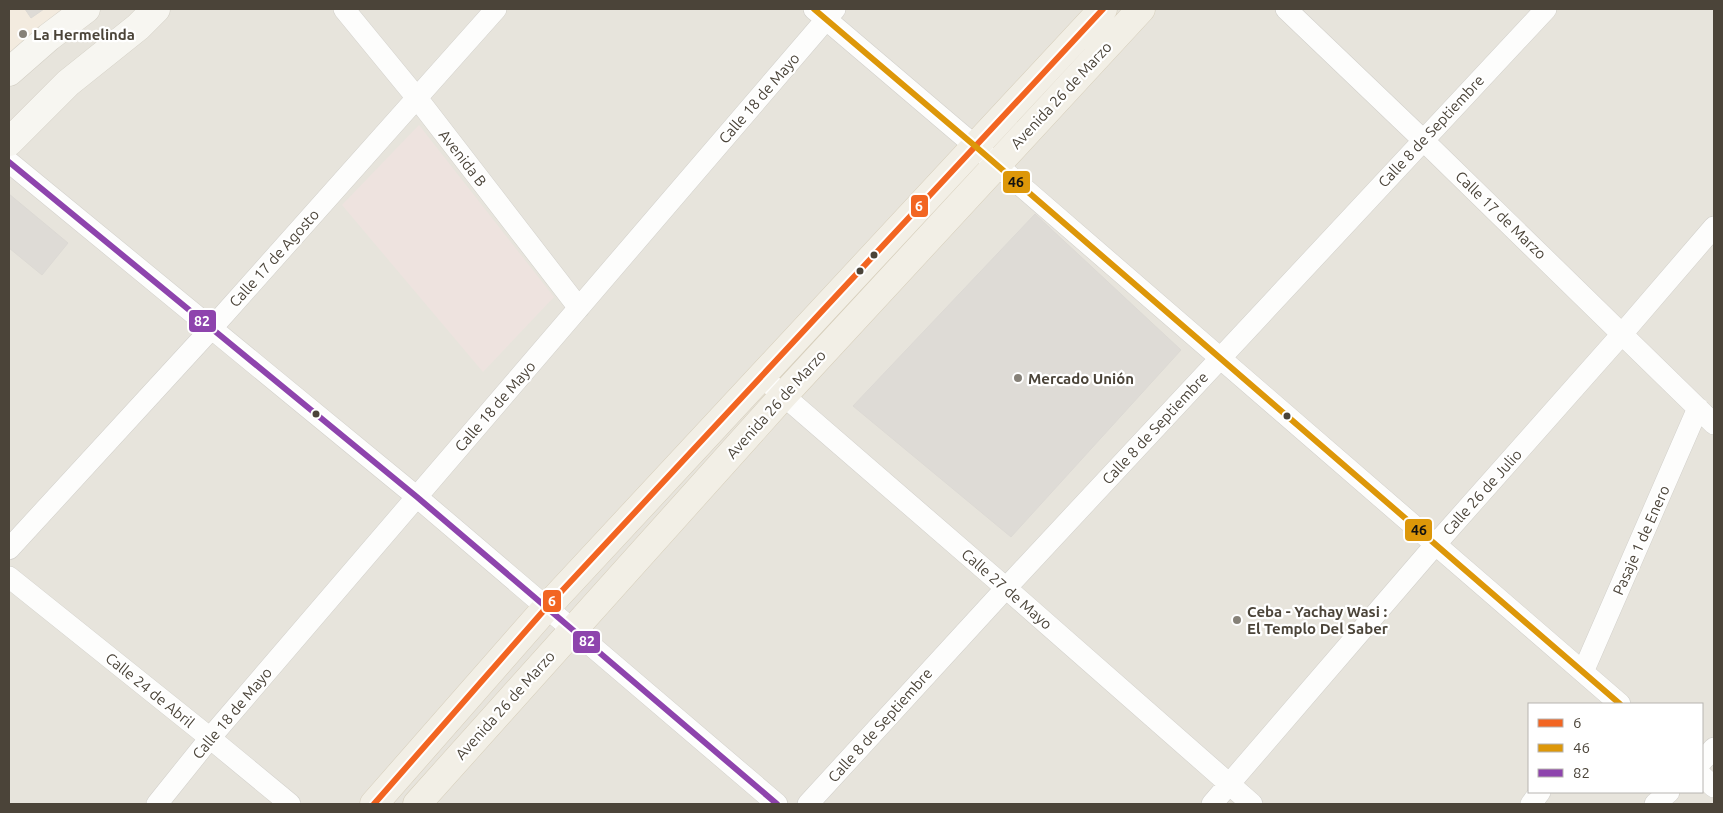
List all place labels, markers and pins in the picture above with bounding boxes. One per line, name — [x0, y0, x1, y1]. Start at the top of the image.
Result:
place label: La Hermelinda — [33, 26, 135, 43]
marker: La Hermelinda — [17, 28, 29, 40]
unlabelled marker — [869, 250, 879, 260]
unlabelled marker — [855, 266, 865, 276]
place label: Mercado Unión — [1028, 370, 1134, 387]
marker: Mercado Unión — [1012, 372, 1024, 384]
unlabelled marker — [311, 409, 321, 419]
unlabelled marker — [1282, 411, 1292, 421]
place label: Ceba - Yachay Wasi : El Templo Del Saber — [1247, 603, 1389, 637]
marker: Ceba - Yachay Wasi : El Templo Del Saber — [1231, 614, 1243, 626]

